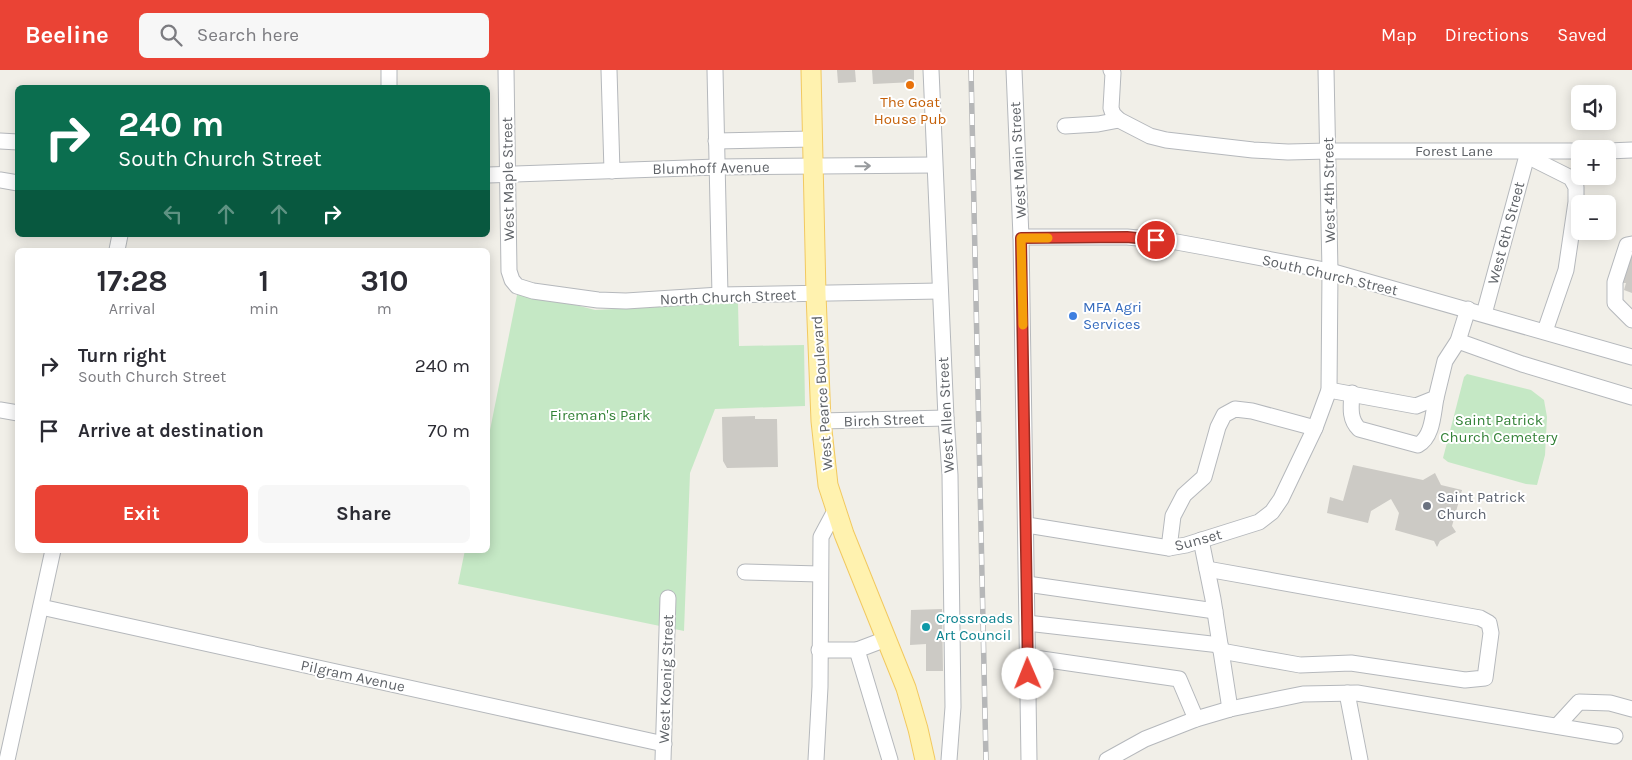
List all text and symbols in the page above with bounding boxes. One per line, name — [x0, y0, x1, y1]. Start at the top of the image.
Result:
search box — [139, 13, 489, 58]
text: Beeline — [25, 21, 109, 49]
icon: search — [157, 21, 185, 49]
text: Search here — [197, 24, 299, 46]
text: Map — [1381, 24, 1417, 46]
text: Directions — [1445, 24, 1529, 46]
text: Saved — [1557, 24, 1607, 46]
marker: The Goat House Pub — [904, 79, 916, 91]
map controls — [1571, 85, 1616, 240]
button: sound — [1571, 85, 1616, 130]
place label: The Goat House Pub — [874, 93, 946, 128]
street label: West Main Street — [1006, 101, 1030, 219]
text: 240 m — [118, 104, 224, 145]
icon: right — [35, 105, 100, 170]
street label: West Maple Street — [498, 116, 518, 241]
street label: West 4th Street — [1319, 137, 1339, 243]
button: + — [1571, 140, 1616, 185]
street label: Forest Lane — [1415, 142, 1493, 160]
text: South Church Street — [118, 146, 322, 172]
street label: Blumhoff Avenue — [652, 158, 770, 178]
one-way arrow — [854, 161, 870, 171]
street label: West 6th Street — [1484, 179, 1528, 286]
button: − — [1571, 195, 1616, 240]
icon: left — [159, 200, 187, 228]
icon: ahead — [212, 200, 240, 228]
icon: ahead — [265, 200, 293, 228]
icon: right — [318, 200, 346, 228]
pin — [1135, 219, 1177, 261]
icon: arrive — [1142, 226, 1170, 254]
street label: South Church Street — [1260, 251, 1400, 299]
text: 17:28 — [96, 263, 168, 299]
text: 1 — [259, 263, 269, 299]
text: 310 — [360, 263, 408, 299]
street label: North Church Street — [660, 286, 797, 308]
place label: MFA Agri Services — [1083, 298, 1142, 333]
text: Arrival — [109, 299, 156, 318]
text: min — [249, 299, 279, 318]
text: m — [377, 299, 392, 318]
marker: MFA Agri Services — [1067, 310, 1079, 322]
street label: West Pearce Boulevard — [808, 315, 836, 471]
text: Turn right — [78, 345, 167, 367]
icon: right — [35, 352, 63, 380]
text: 240 m — [415, 355, 470, 377]
street label: West Allen Street — [934, 356, 958, 474]
text: South Church Street — [78, 367, 226, 386]
park label: Fireman's Park — [550, 406, 650, 424]
street label: Birch Street — [843, 410, 925, 430]
park label: Saint Patrick Church Cemetery — [1440, 411, 1558, 446]
icon: arrive — [35, 417, 63, 445]
text: Arrive at destination — [78, 420, 264, 442]
text: 70 m — [428, 420, 470, 442]
button: Exit — [35, 485, 248, 543]
button: Share — [258, 485, 470, 543]
place label: Saint Patrick Church — [1437, 488, 1525, 523]
marker: Saint Patrick Church — [1421, 500, 1433, 512]
street label: Sunset — [1172, 525, 1224, 555]
place label: Crossroads Art Council — [936, 609, 1013, 644]
street label: West Koenig Street — [655, 614, 677, 744]
marker: Crossroads Art Council — [920, 621, 932, 633]
position arrow — [1001, 647, 1053, 699]
street label: Pilgram Avenue — [299, 656, 407, 696]

